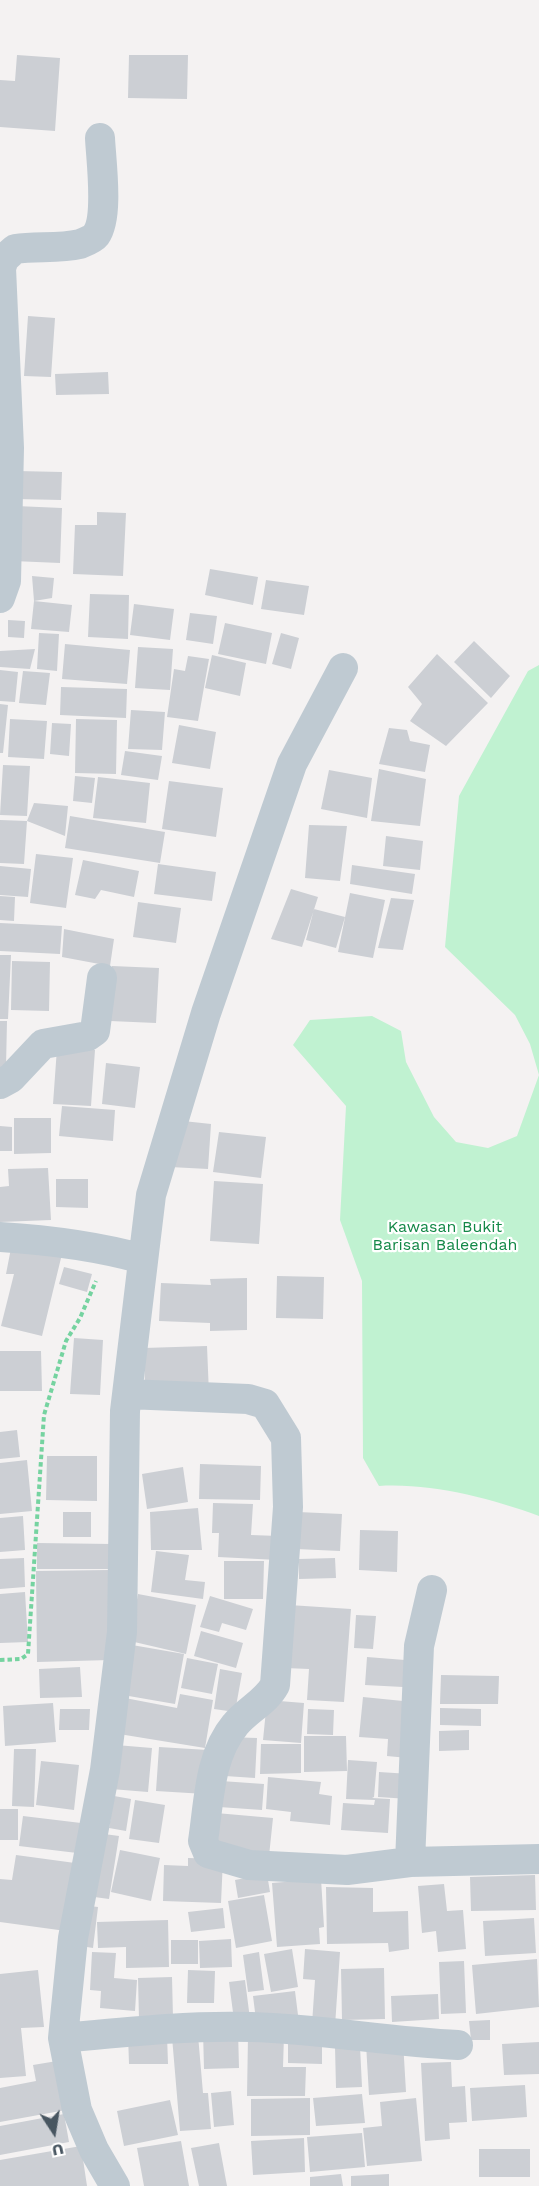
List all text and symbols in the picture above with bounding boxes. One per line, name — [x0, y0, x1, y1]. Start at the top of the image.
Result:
park label: Kawasan Bukit Barisan Baleendah — [373, 1217, 517, 1255]
north arrow — [24, 2102, 84, 2162]
text: U — [50, 2140, 65, 2161]

